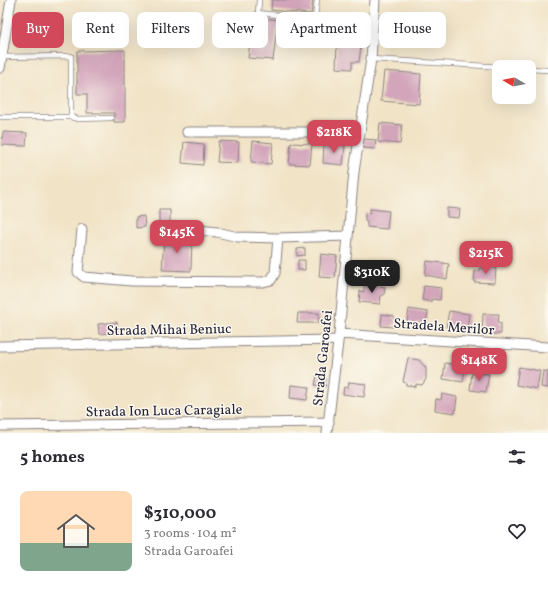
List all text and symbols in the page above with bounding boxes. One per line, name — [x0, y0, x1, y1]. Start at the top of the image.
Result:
chip: Buy — [12, 12, 64, 48]
chip: Rent — [72, 12, 129, 48]
chip: Filters — [137, 12, 204, 48]
chip: New — [212, 12, 268, 48]
chip: Apartment — [276, 12, 371, 48]
chip: House — [379, 12, 446, 48]
north arrow — [492, 60, 536, 104]
map controls — [492, 60, 536, 104]
pin: $218K — [306, 120, 362, 154]
text: $218K — [316, 124, 352, 142]
pin: $145K — [149, 220, 205, 254]
text: $145K — [159, 224, 195, 242]
pin: $215K — [458, 241, 514, 275]
text: $215K — [469, 245, 503, 263]
pin: $310K — [344, 260, 400, 294]
text: $310K — [354, 264, 390, 282]
street label: Strada Garoafei — [309, 309, 338, 407]
street label: Stradela Merilor — [393, 314, 495, 341]
street label: Strada Mihai Beniuc — [106, 320, 232, 341]
pin: $148K — [451, 348, 507, 382]
text: $148K — [461, 352, 497, 370]
street label: Strada Ion Luca Caragiale — [86, 401, 243, 422]
text: 5 homes — [20, 446, 85, 469]
icon: filters — [506, 446, 528, 468]
text: $310,000 — [144, 502, 216, 525]
icon: home — [52, 507, 100, 555]
icon: heart — [506, 520, 528, 542]
text: 3 rooms · 104 m² — [144, 525, 237, 543]
text: Strada Garoafei — [144, 543, 233, 561]

